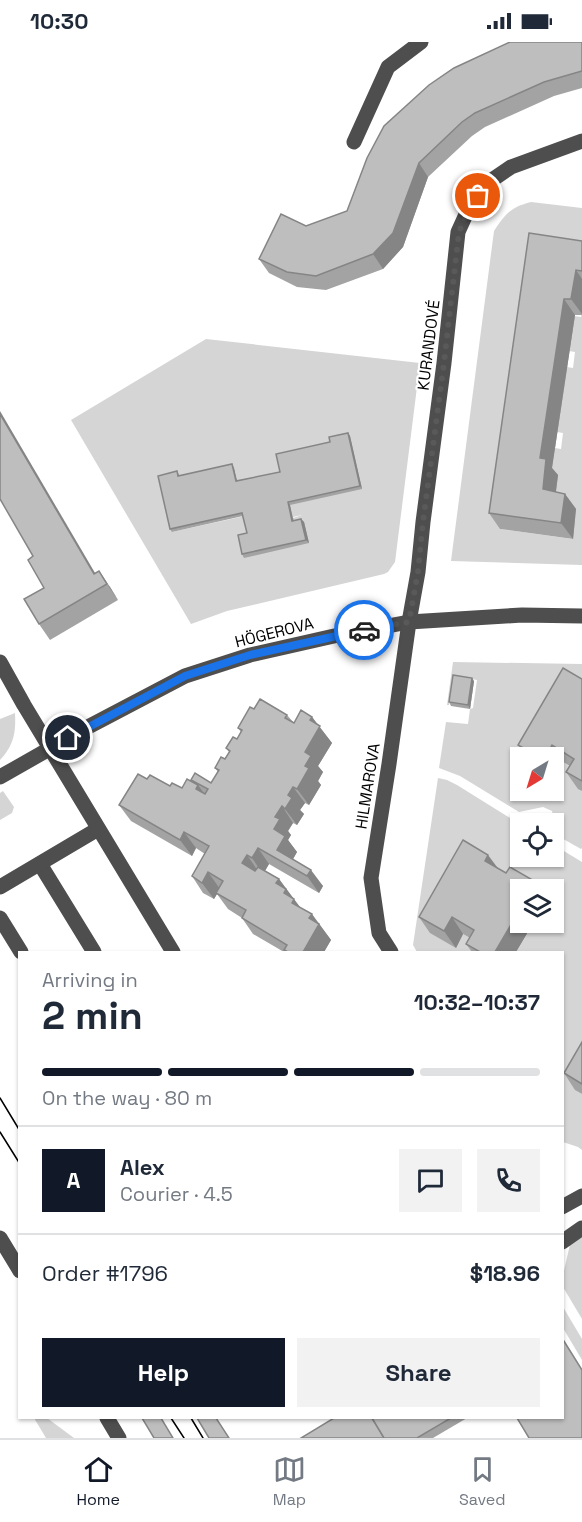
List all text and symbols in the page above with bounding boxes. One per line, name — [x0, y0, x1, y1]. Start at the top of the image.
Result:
text: 10:30 — [30, 7, 88, 35]
pin — [452, 170, 503, 221]
icon: bag — [461, 179, 494, 212]
street label: KURANDOVÉ — [413, 299, 444, 392]
courier — [334, 600, 394, 660]
street label: HÖGEROVA — [233, 613, 316, 652]
icon: car — [348, 614, 381, 647]
pin — [42, 712, 93, 763]
icon: home — [51, 721, 84, 754]
street label: HILMAROVA — [350, 742, 385, 831]
north arrow — [510, 747, 564, 801]
map controls — [510, 747, 564, 933]
button: locate — [510, 813, 564, 867]
button: layers — [510, 879, 564, 933]
text: Arriving in — [42, 967, 138, 993]
text: 10:32–10:37 — [414, 988, 540, 1016]
text: 2 min — [42, 991, 143, 1040]
text: On the way · 80 m — [42, 1085, 212, 1111]
button: chat — [399, 1149, 462, 1212]
button: phone — [477, 1149, 540, 1212]
text: Alex — [120, 1153, 165, 1181]
text: A — [67, 1166, 80, 1194]
text: Courier · 4.5 — [120, 1181, 233, 1207]
text: Order #1796 — [42, 1259, 168, 1287]
text: $18.96 — [470, 1259, 540, 1287]
button: Help — [42, 1338, 285, 1407]
button: Share — [297, 1338, 540, 1407]
tab: Home — [76, 1453, 120, 1510]
tab: Map — [273, 1453, 306, 1510]
tab: Saved — [459, 1453, 506, 1510]

